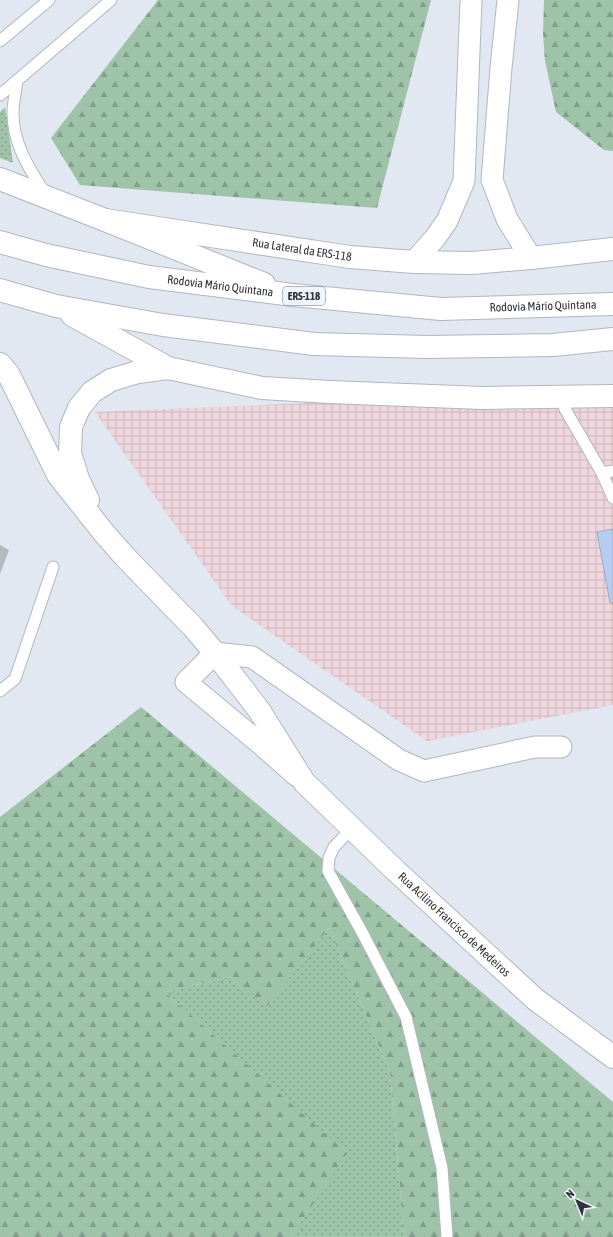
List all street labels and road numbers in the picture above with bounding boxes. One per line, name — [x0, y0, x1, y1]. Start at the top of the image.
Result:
street label: Rua Lateral da ERS-118 — [251, 235, 353, 264]
street label: Rodovia Mário Quintana — [166, 272, 274, 299]
road number: ERS-118 — [283, 287, 325, 305]
street label: Rodovia Mário Quintana — [489, 297, 597, 315]
street label: Rua Acilino Francisco de Medeiros — [395, 869, 513, 980]

